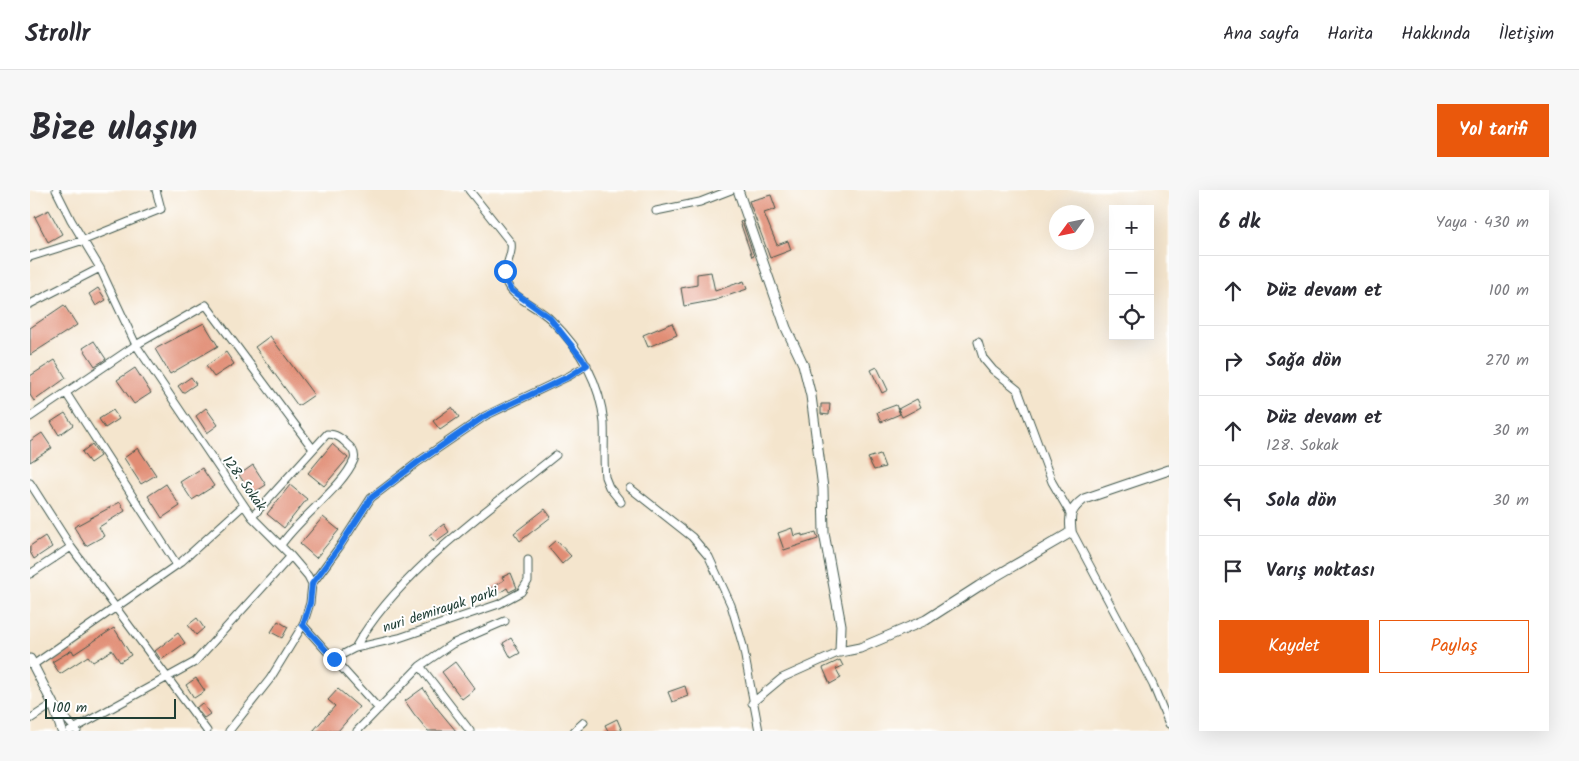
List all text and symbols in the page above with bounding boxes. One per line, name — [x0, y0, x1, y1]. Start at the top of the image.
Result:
text: Strollr — [25, 15, 90, 54]
text: Ana sayfa — [1223, 20, 1299, 49]
text: Harita — [1327, 20, 1373, 49]
text: Hakkında — [1401, 20, 1470, 49]
text: İletişim — [1498, 20, 1554, 49]
text: Bize ulaşın — [30, 102, 197, 158]
button: Yol tarifi — [1437, 104, 1549, 157]
north arrow — [1049, 205, 1094, 250]
map controls — [1109, 205, 1154, 340]
button: + — [1109, 205, 1154, 250]
text: 6 dk — [1219, 206, 1260, 239]
text: Yaya · 430 m — [1436, 210, 1529, 235]
button: − — [1109, 250, 1154, 295]
route start — [494, 260, 517, 283]
text: Düz devam et — [1266, 276, 1382, 306]
icon: ahead — [1219, 277, 1247, 305]
text: 100 m — [1489, 278, 1529, 303]
button: locate — [1109, 295, 1154, 340]
text: Sağa dön — [1266, 346, 1342, 376]
icon: right — [1219, 347, 1247, 375]
text: 270 m — [1485, 348, 1529, 373]
text: Düz devam et — [1266, 403, 1382, 433]
icon: ahead — [1219, 417, 1247, 445]
text: 30 m — [1493, 418, 1529, 443]
text: 128. Sokak — [1266, 433, 1338, 458]
street label: 128. Sokak — [217, 451, 272, 516]
text: Sola dön — [1266, 486, 1337, 516]
icon: left — [1219, 487, 1247, 515]
text: 30 m — [1493, 488, 1529, 513]
text: Varış noktası — [1266, 556, 1374, 586]
icon: arrive — [1219, 557, 1247, 585]
street label: nuri demirayak parki — [380, 581, 501, 639]
button: Kaydet — [1219, 620, 1369, 673]
button: Paylaş — [1379, 620, 1529, 673]
route end — [323, 648, 346, 671]
scale bar — [45, 696, 176, 719]
text: 100 m — [52, 697, 87, 719]

